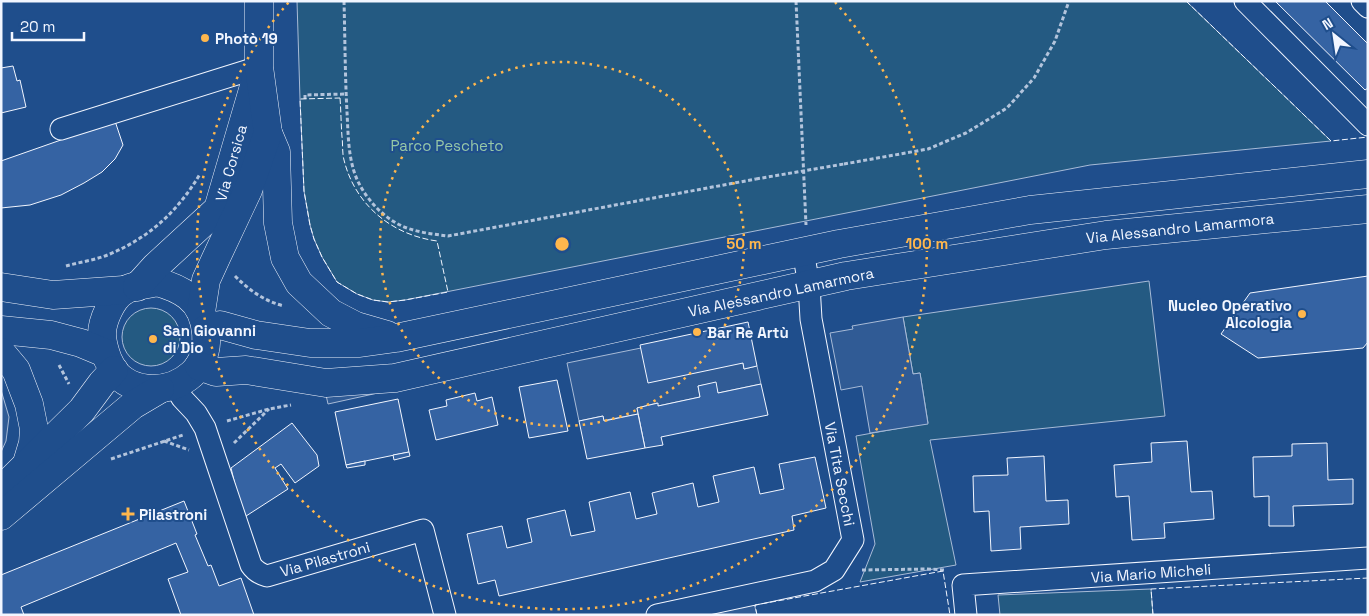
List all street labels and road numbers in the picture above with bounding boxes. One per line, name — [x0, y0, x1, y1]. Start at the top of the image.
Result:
street label: Via Corsica — [211, 122, 251, 204]
street label: Via Alessandro Lamarmora — [1085, 209, 1275, 247]
street label: Via Alessandro Lamarmora — [686, 263, 876, 321]
street label: Via Tita Secchi — [821, 420, 859, 528]
street label: Via Pilastroni — [278, 537, 372, 581]
street label: Via Mario Micheli — [1090, 559, 1212, 587]

